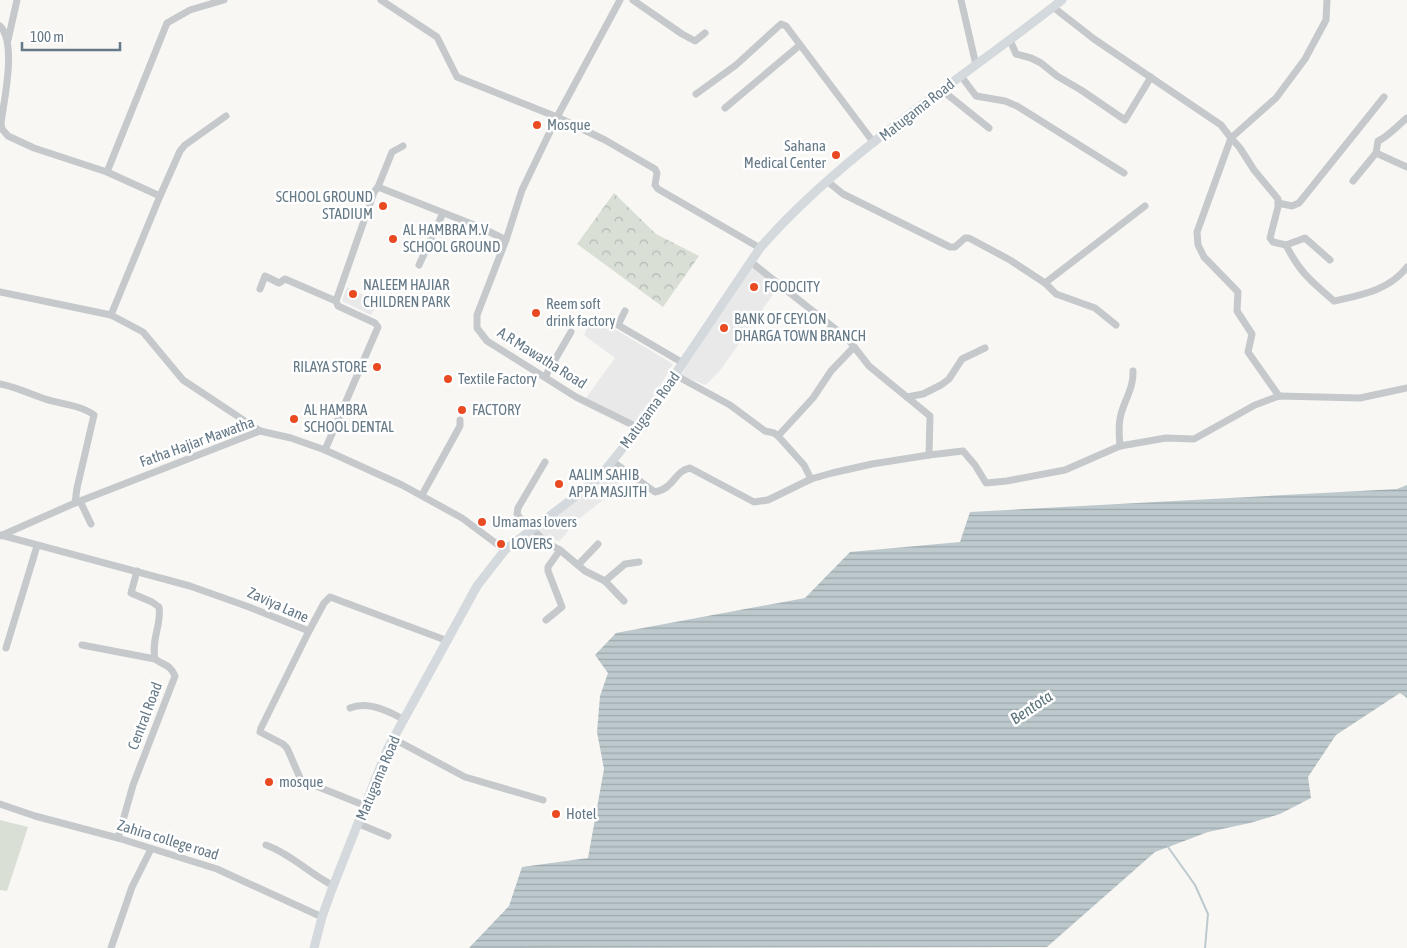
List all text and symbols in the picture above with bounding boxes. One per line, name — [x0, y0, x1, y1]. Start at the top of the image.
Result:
scale bar — [22, 20, 120, 52]
text: 100 m — [30, 28, 64, 45]
street label: Matugama Road — [876, 75, 957, 144]
place label: Mosque — [547, 116, 591, 133]
marker: Mosque — [531, 119, 543, 131]
place label: Sahana Medical Center — [744, 137, 827, 171]
marker: Sahana Medical Center — [830, 149, 842, 161]
place label: SCHOOL GROUND STADIUM — [276, 188, 373, 222]
marker: SCHOOL GROUND STADIUM — [377, 200, 389, 212]
place label: AL HAMBRA M.V SCHOOL GROUND — [403, 221, 500, 255]
marker: AL HAMBRA M.V SCHOOL GROUND — [387, 233, 399, 245]
place label: NALEEM HAJIAR CHILDREN PARK — [363, 276, 451, 310]
place label: FOODCITY — [764, 278, 820, 295]
marker: FOODCITY — [748, 281, 760, 293]
marker: NALEEM HAJIAR CHILDREN PARK — [347, 288, 359, 300]
place label: Reem soft drink factory — [546, 295, 615, 329]
marker: Reem soft drink factory — [530, 307, 542, 319]
place label: BANK OF CEYLON DHARGA TOWN BRANCH — [734, 310, 866, 344]
marker: BANK OF CEYLON DHARGA TOWN BRANCH — [718, 322, 730, 334]
street label: A.R Mawatha Road — [495, 323, 590, 392]
place label: RILAYA STORE — [293, 358, 368, 375]
marker: RILAYA STORE — [371, 361, 383, 373]
street label: Matugama Road — [616, 368, 683, 451]
place label: Textile Factory — [458, 370, 537, 387]
marker: Textile Factory — [442, 373, 454, 385]
place label: AL HAMBRA SCHOOL DENTAL — [304, 401, 394, 435]
place label: FACTORY — [472, 401, 521, 418]
marker: FACTORY — [456, 404, 468, 416]
street label: Fatha Hajiar Mawatha — [137, 413, 256, 470]
marker: AL HAMBRA SCHOOL DENTAL — [288, 413, 300, 425]
place label: AALIM SAHIB APPA MASJITH — [569, 466, 647, 500]
marker: AALIM SAHIB APPA MASJITH — [553, 478, 565, 490]
place label: Umamas lovers — [492, 513, 577, 530]
marker: Umamas lovers — [476, 516, 488, 528]
place label: LOVERS — [511, 535, 553, 552]
marker: LOVERS — [495, 538, 507, 550]
street label: Zaviya Lane — [245, 584, 312, 626]
street label: Central Road — [124, 680, 165, 752]
water label: Bentota — [1007, 686, 1056, 727]
street label: Matugama Road — [352, 733, 403, 823]
place label: mosque — [279, 773, 324, 790]
marker: mosque — [263, 776, 275, 788]
place label: Hotel — [566, 805, 597, 822]
marker: Hotel — [550, 808, 562, 820]
street label: Zahira college road — [115, 816, 221, 863]

